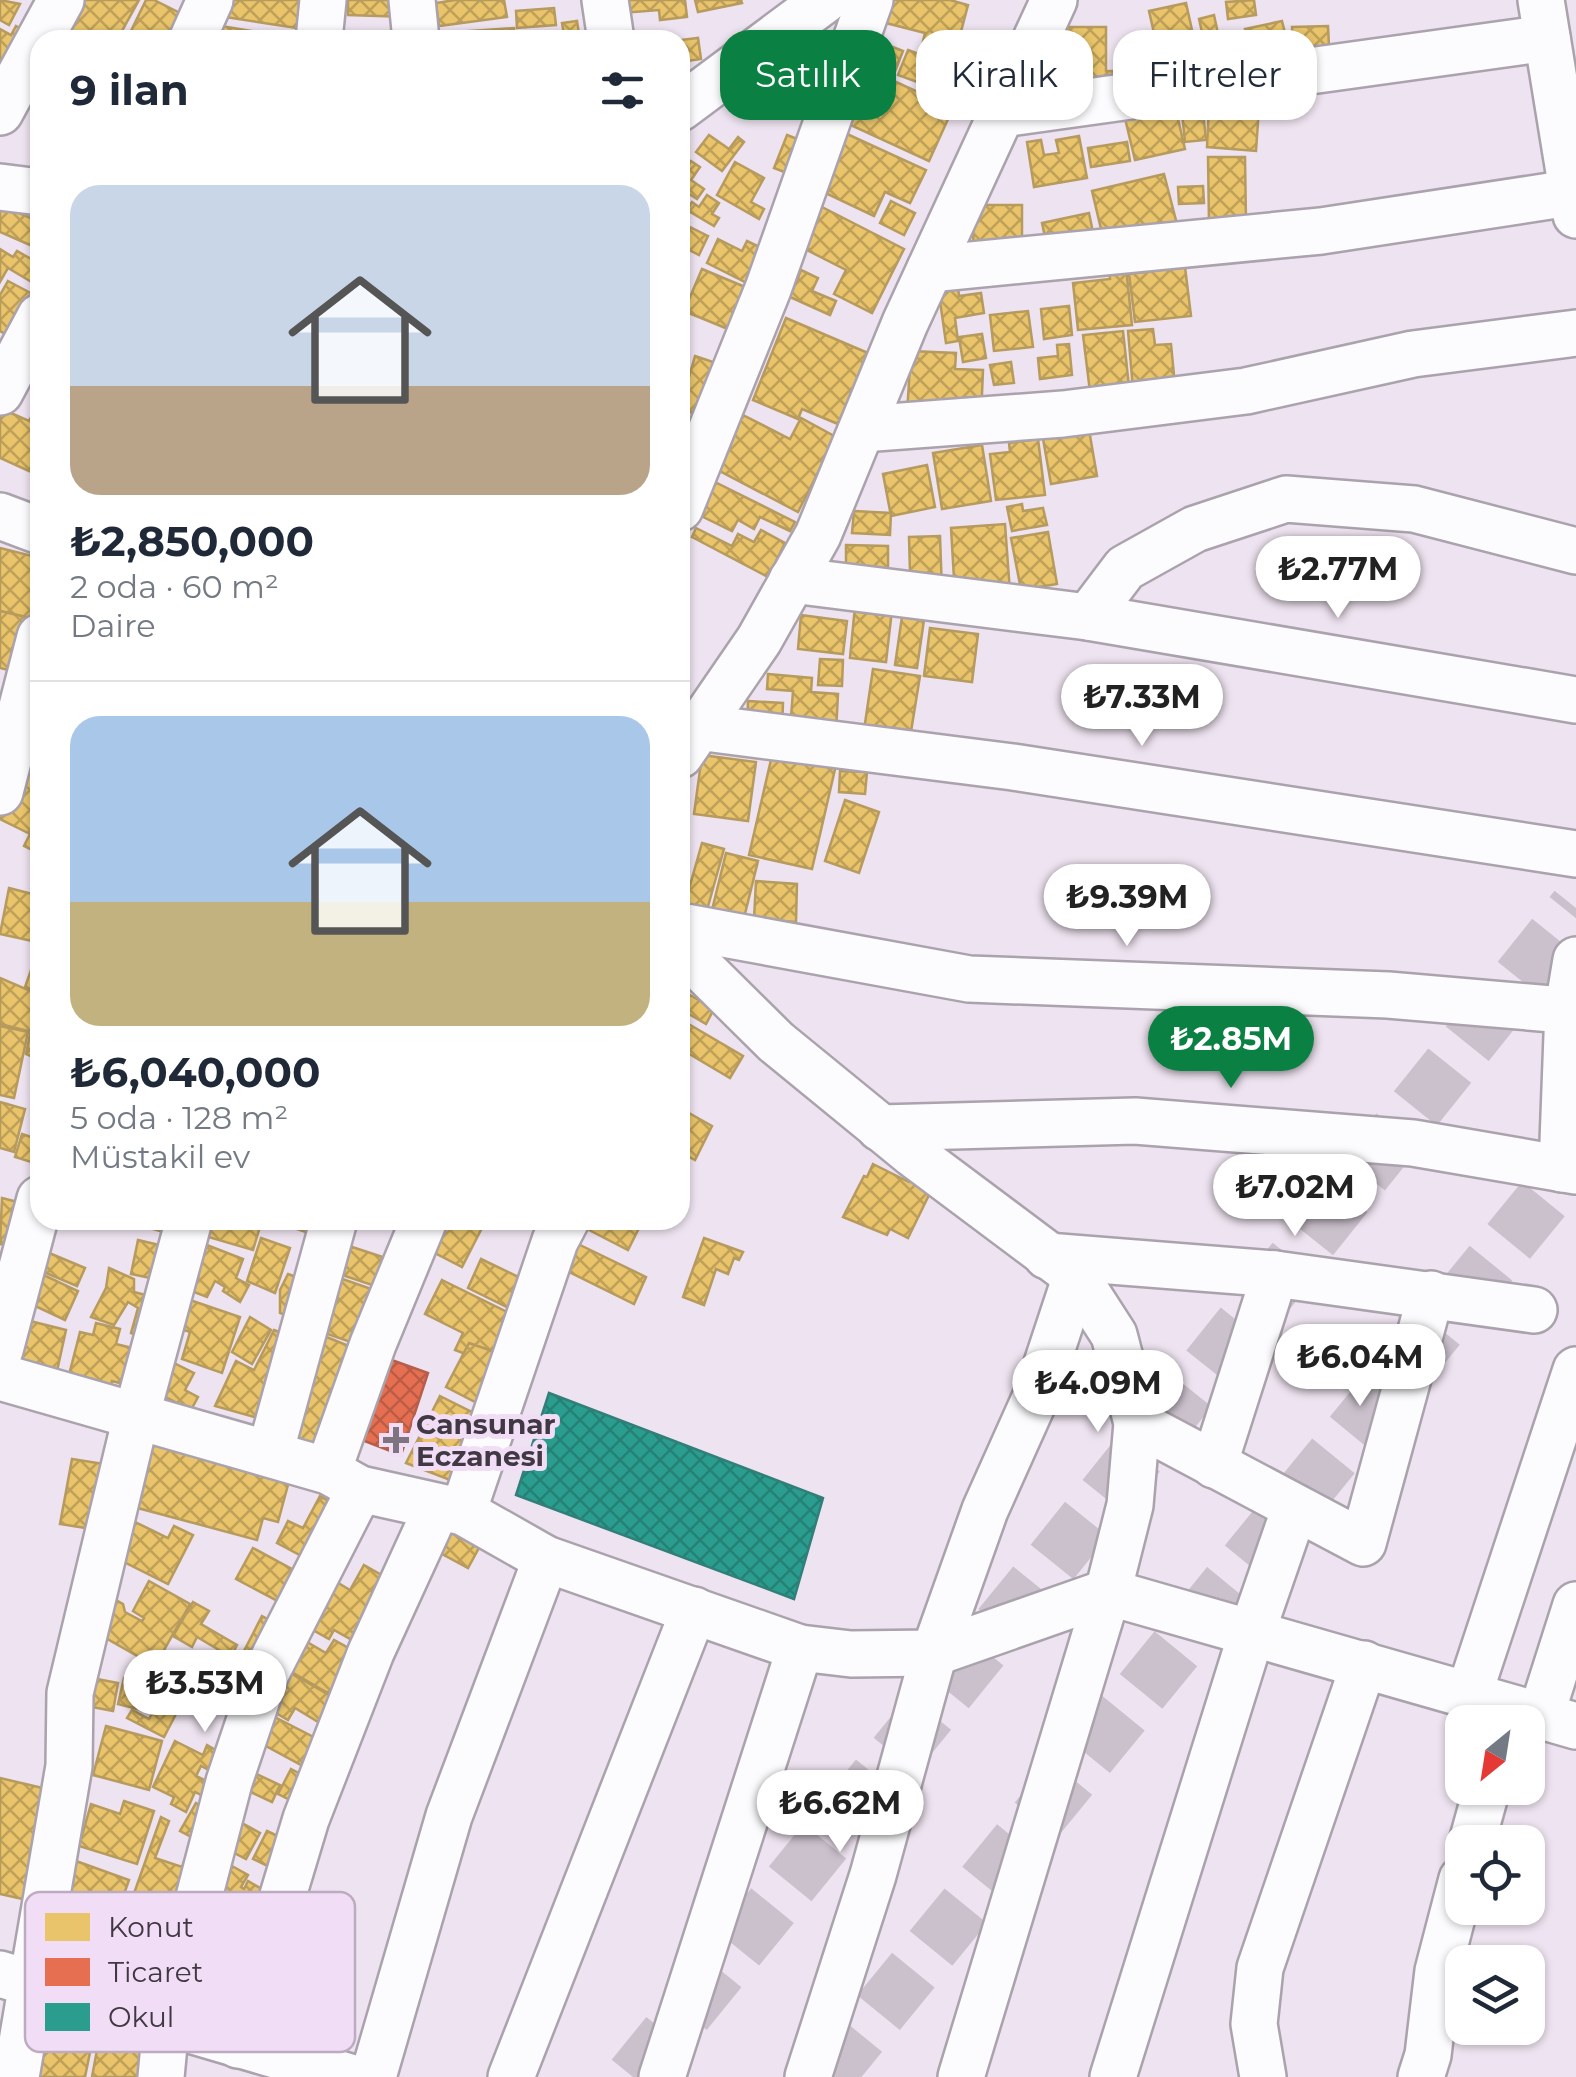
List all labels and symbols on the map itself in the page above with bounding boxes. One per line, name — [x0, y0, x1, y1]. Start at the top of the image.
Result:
pin: ₺2.77M — [1257, 536, 1419, 621]
pin: ₺7.33M — [1061, 664, 1223, 749]
pin: ₺9.39M — [1046, 864, 1208, 949]
pin: ₺2.85M — [1150, 1006, 1312, 1091]
pin: ₺7.02M — [1214, 1154, 1376, 1239]
pin: ₺6.04M — [1279, 1324, 1441, 1409]
pin: ₺4.09M — [1017, 1350, 1179, 1435]
place label: Cansunar Eczanesi — [416, 1407, 556, 1473]
marker: Cansunar Eczanesi — [385, 1429, 407, 1451]
pin: ₺3.53M — [124, 1650, 286, 1735]
north arrow — [1445, 1705, 1545, 1805]
pin: ₺6.62M — [759, 1770, 921, 1855]
legend — [25, 1892, 355, 2052]
text: Konut — [108, 1910, 194, 1944]
text: Ticaret — [108, 1955, 203, 1989]
text: Okul — [108, 2000, 174, 2034]

